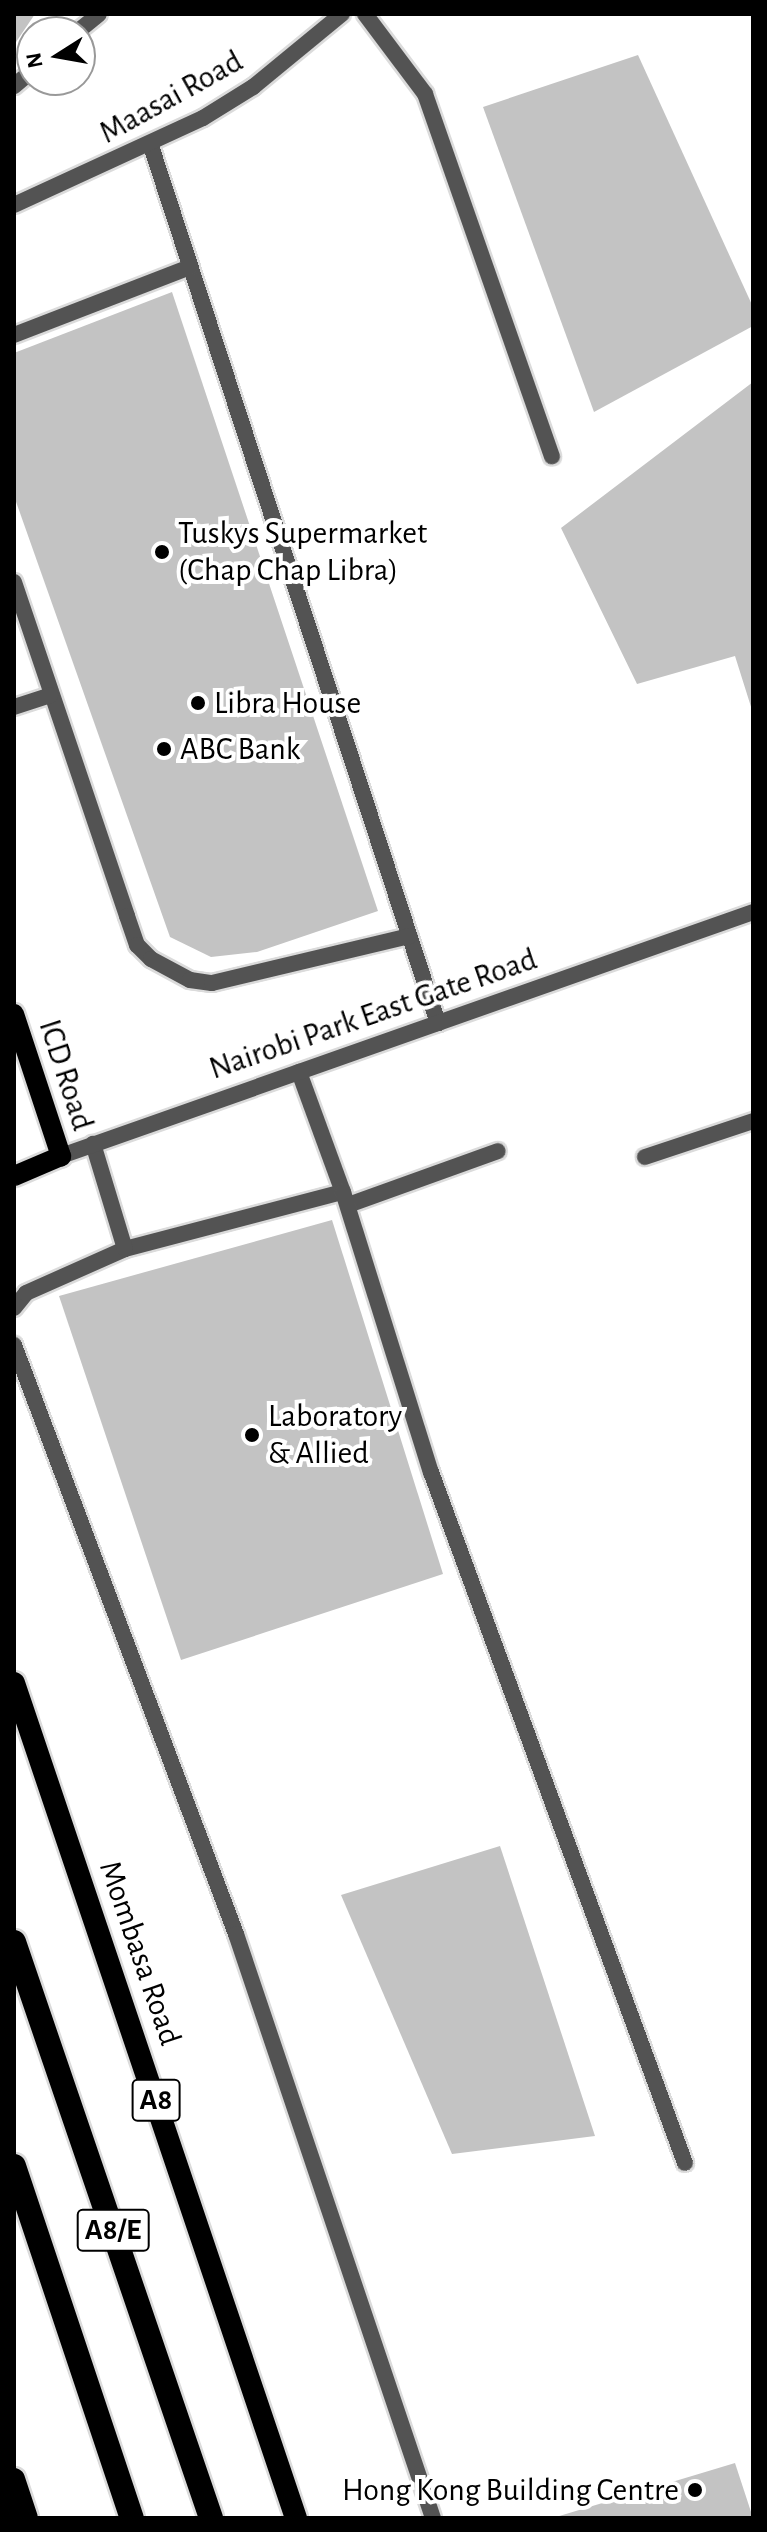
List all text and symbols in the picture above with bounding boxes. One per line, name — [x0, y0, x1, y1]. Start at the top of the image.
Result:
north arrow — [16, 16, 96, 96]
street label: Maasai Road — [93, 42, 249, 152]
text: N — [22, 51, 47, 70]
place label: Tuskys Supermarket (Chap Chap Libra) — [178, 515, 427, 590]
marker: Tuskys Supermarket (Chap Chap Libra) — [153, 543, 171, 561]
place label: Libra House — [214, 684, 361, 722]
marker: Libra House — [189, 694, 207, 712]
place label: ABC Bank — [180, 730, 300, 768]
marker: ABC Bank — [155, 740, 173, 758]
street label: Nairobi Park East Gate Road — [204, 940, 542, 1088]
street label: ICD Road — [30, 1015, 102, 1135]
place label: Laboratory & Allied — [268, 1398, 402, 1473]
marker: Laboratory & Allied — [243, 1426, 261, 1444]
street label: Mombasa Road — [91, 1856, 189, 2050]
road number: A8 — [130, 2074, 182, 2126]
road number: A8/E — [75, 2204, 151, 2256]
place label: Hong Kong Building Centre — [342, 2471, 679, 2509]
marker: Hong Kong Building Centre — [686, 2481, 704, 2499]

